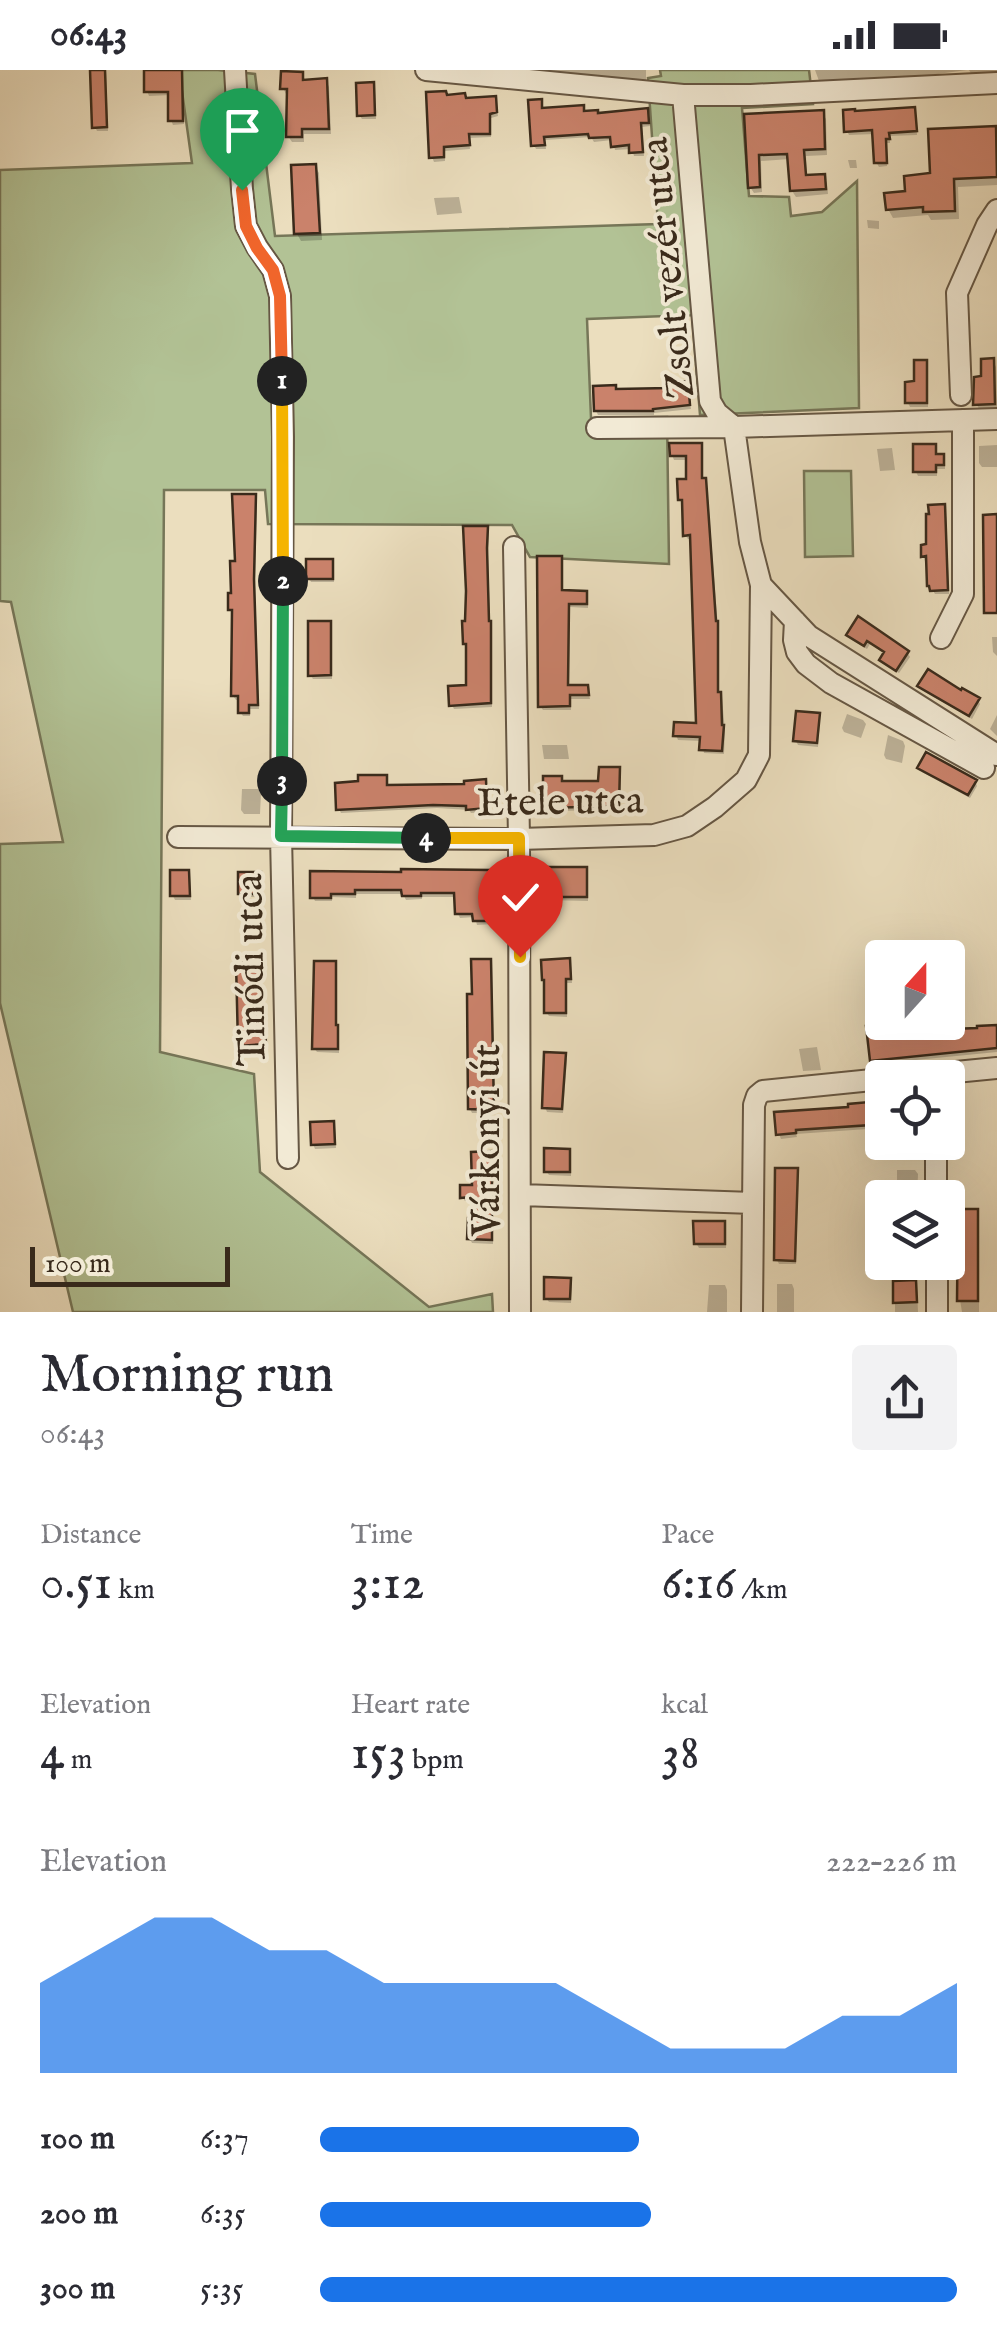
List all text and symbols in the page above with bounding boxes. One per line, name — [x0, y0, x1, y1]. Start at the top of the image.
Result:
text: 06:43 — [50, 11, 128, 59]
pin — [200, 88, 285, 191]
icon: arrive — [215, 103, 270, 158]
street label: Zsolt vezér utca — [630, 134, 709, 401]
pin: 1 — [257, 356, 307, 406]
text: 1 — [277, 363, 287, 398]
pin: 2 — [258, 556, 308, 606]
text: 2 — [276, 563, 290, 598]
pin: 3 — [257, 756, 307, 806]
text: 3 — [277, 763, 287, 798]
street label: Etele utca — [476, 777, 644, 830]
pin: 4 — [401, 813, 451, 863]
text: 4 — [419, 820, 433, 855]
pin — [478, 855, 563, 958]
icon: check — [493, 870, 548, 925]
street label: Tinódi utca — [225, 873, 280, 1067]
north arrow — [865, 940, 965, 1040]
map controls — [865, 940, 965, 1280]
street label: Várkonyi út — [463, 1044, 514, 1237]
button: locate — [865, 1060, 965, 1160]
button: layers — [865, 1180, 965, 1280]
scale bar — [30, 1242, 230, 1286]
text: 100 m — [45, 1247, 111, 1282]
text: Morning run — [40, 1341, 334, 1411]
button: share — [852, 1345, 957, 1450]
text: 06:43 — [40, 1414, 105, 1455]
text: Distance — [40, 1518, 141, 1553]
text: Time — [351, 1518, 413, 1553]
text: Pace — [661, 1518, 714, 1553]
text: 0.51 — [40, 1553, 112, 1616]
text: 3:12 — [351, 1553, 425, 1616]
text: 6:16 — [661, 1553, 735, 1616]
text: km — [112, 1573, 155, 1608]
text: /km — [735, 1573, 788, 1608]
text: Elevation — [40, 1688, 151, 1723]
text: Heart rate — [351, 1688, 470, 1723]
text: kcal — [661, 1688, 708, 1723]
text: 4 — [40, 1723, 65, 1786]
text: 153 — [351, 1723, 406, 1786]
text: 38 — [661, 1723, 700, 1786]
text: m — [65, 1743, 92, 1778]
text: bpm — [406, 1743, 464, 1778]
text: Elevation — [40, 1842, 167, 1883]
text: 222–226 m — [826, 1842, 957, 1883]
text: 100 m — [40, 2119, 115, 2160]
text: 6:37 — [200, 2119, 249, 2160]
text: 200 m — [40, 2194, 118, 2235]
text: 6:35 — [200, 2194, 245, 2235]
text: 300 m — [40, 2269, 115, 2310]
text: 5:35 — [200, 2269, 244, 2310]

